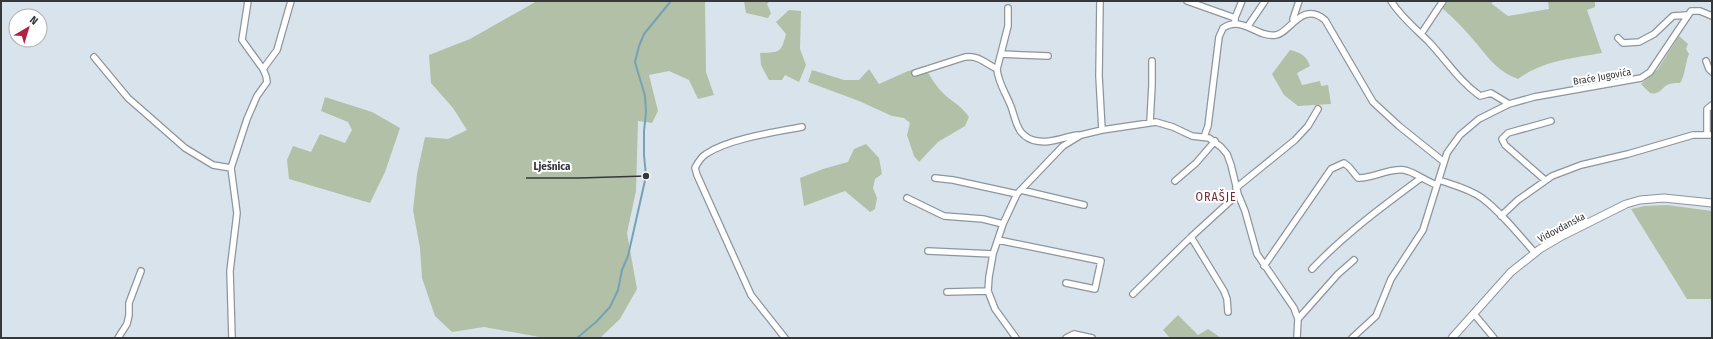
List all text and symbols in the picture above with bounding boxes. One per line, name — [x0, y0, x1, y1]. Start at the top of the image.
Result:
north arrow — [8, 8, 48, 48]
text: N — [27, 13, 40, 28]
street label: Braće Jugovića — [1572, 66, 1632, 88]
callout: Lješnica — [526, 155, 579, 178]
text: Lješnica — [534, 160, 571, 173]
district label: ORAŠJE — [1195, 189, 1237, 204]
street label: Vidovdanska — [1536, 210, 1587, 245]

